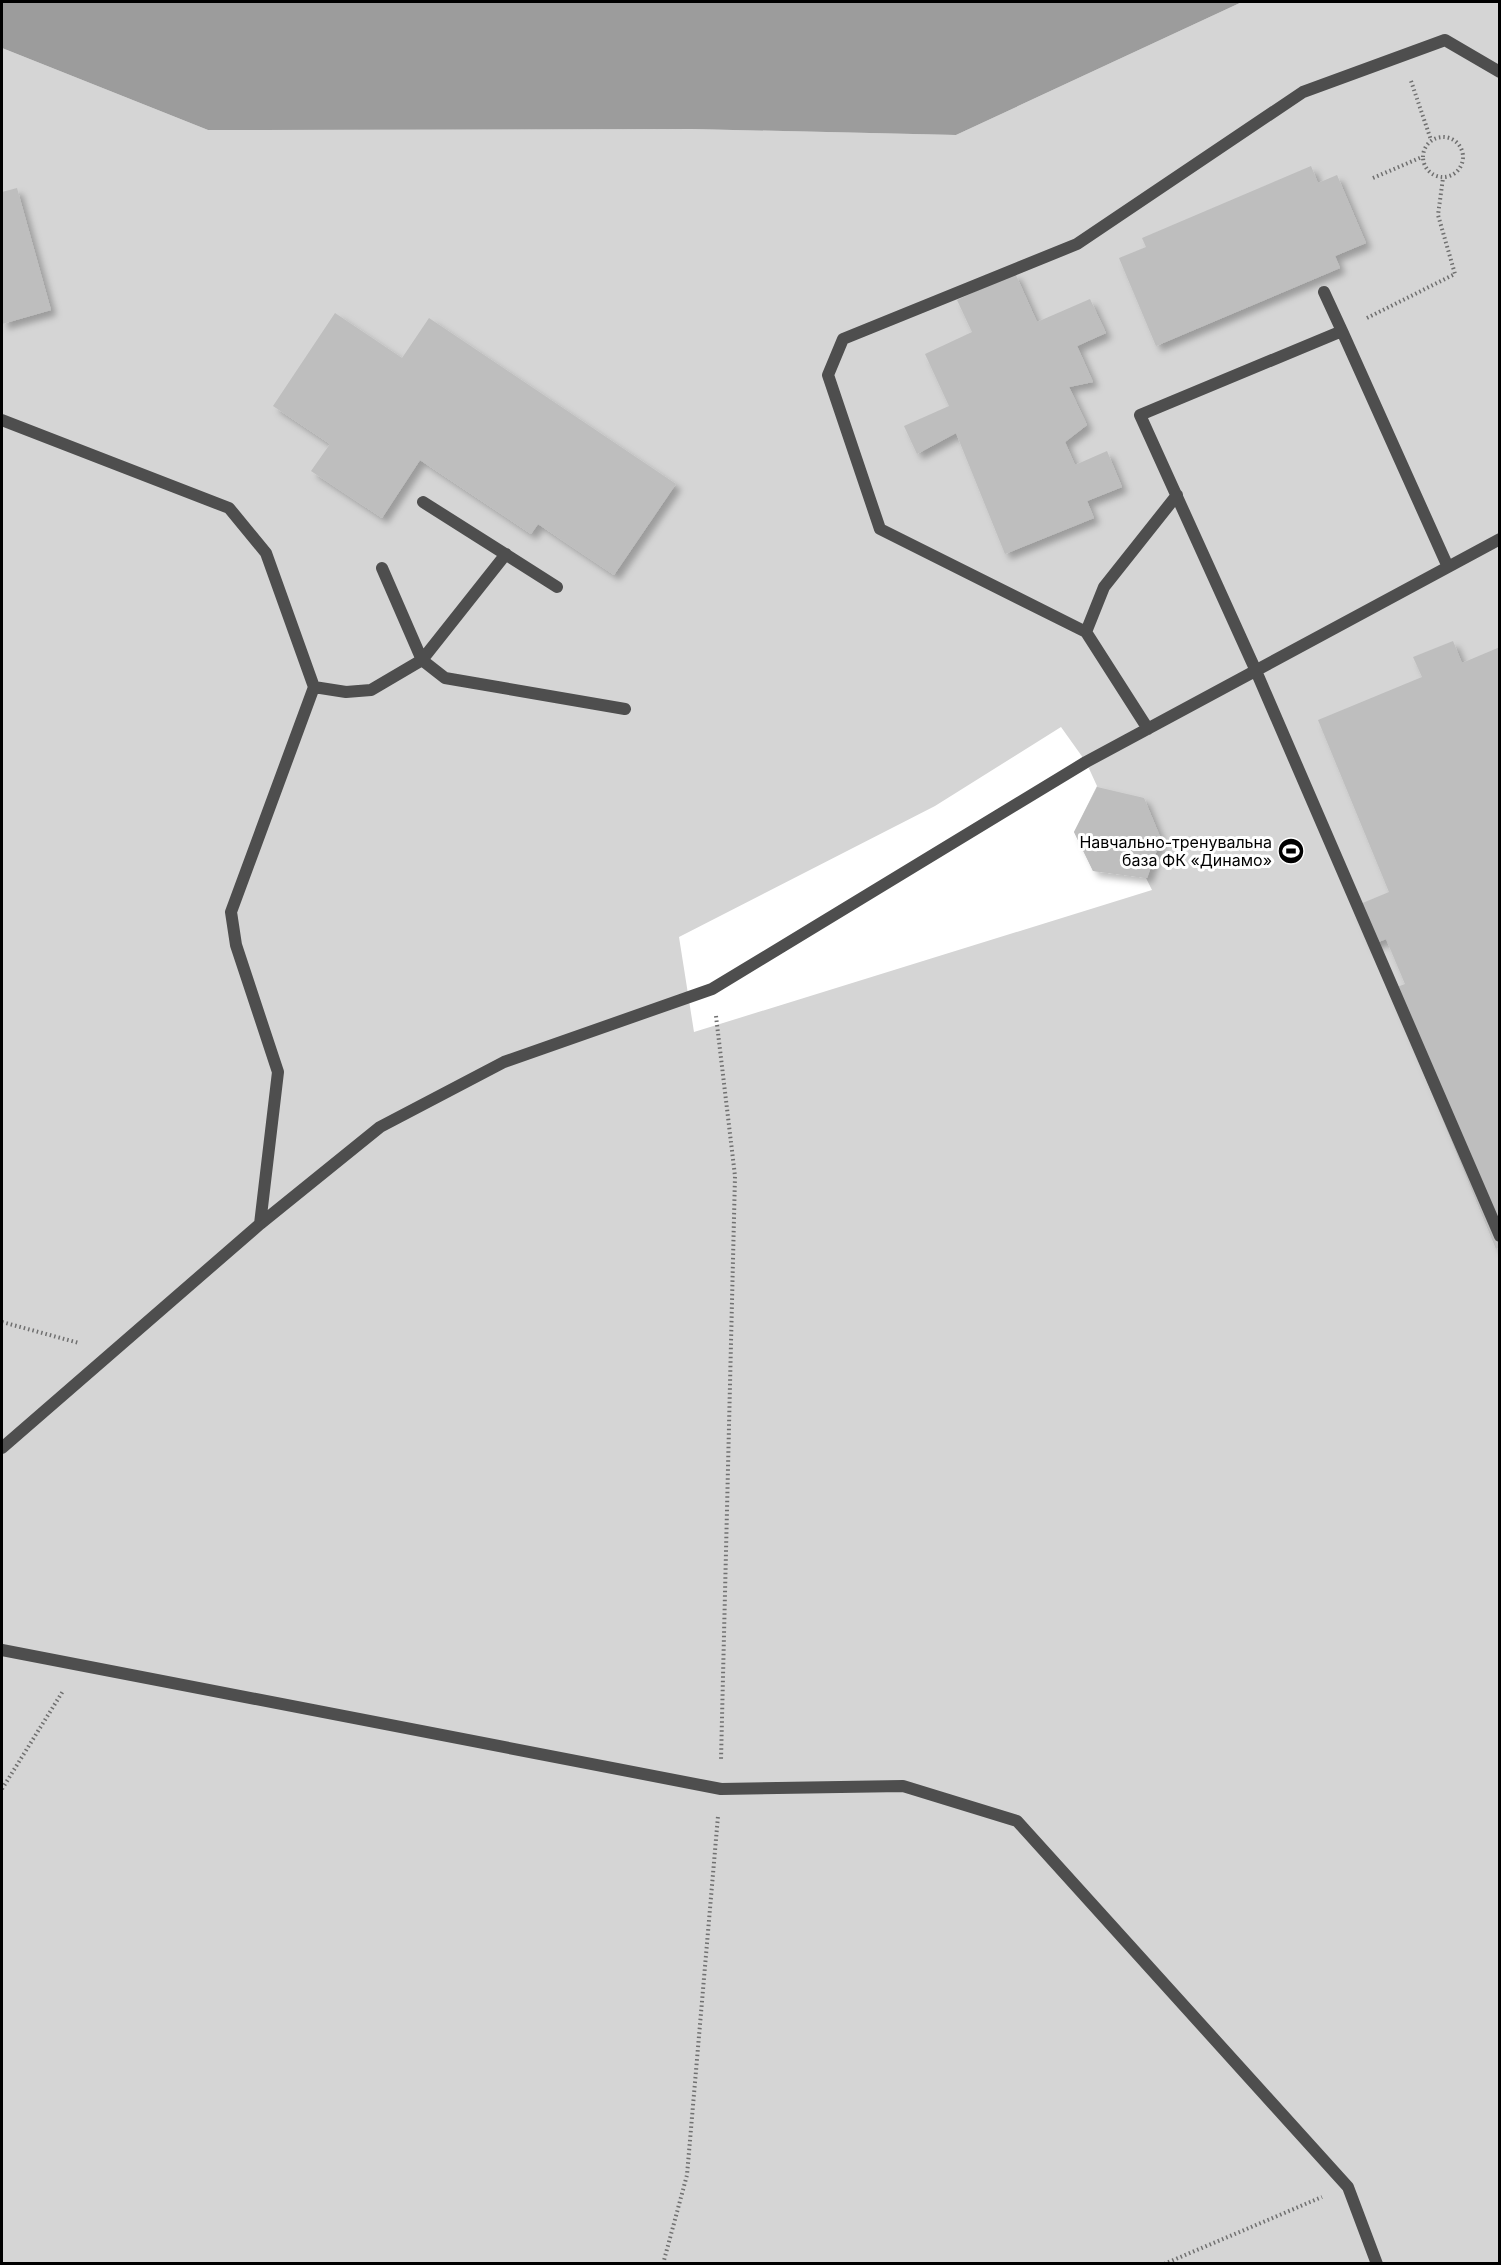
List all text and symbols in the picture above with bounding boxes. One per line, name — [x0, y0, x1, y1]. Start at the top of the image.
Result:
place label: Навчально-тренувальна база ФК «Динамо» — [1079, 832, 1272, 870]
sports icon: Навчально-тренувальна база ФК «Динамо» — [1276, 836, 1306, 866]

